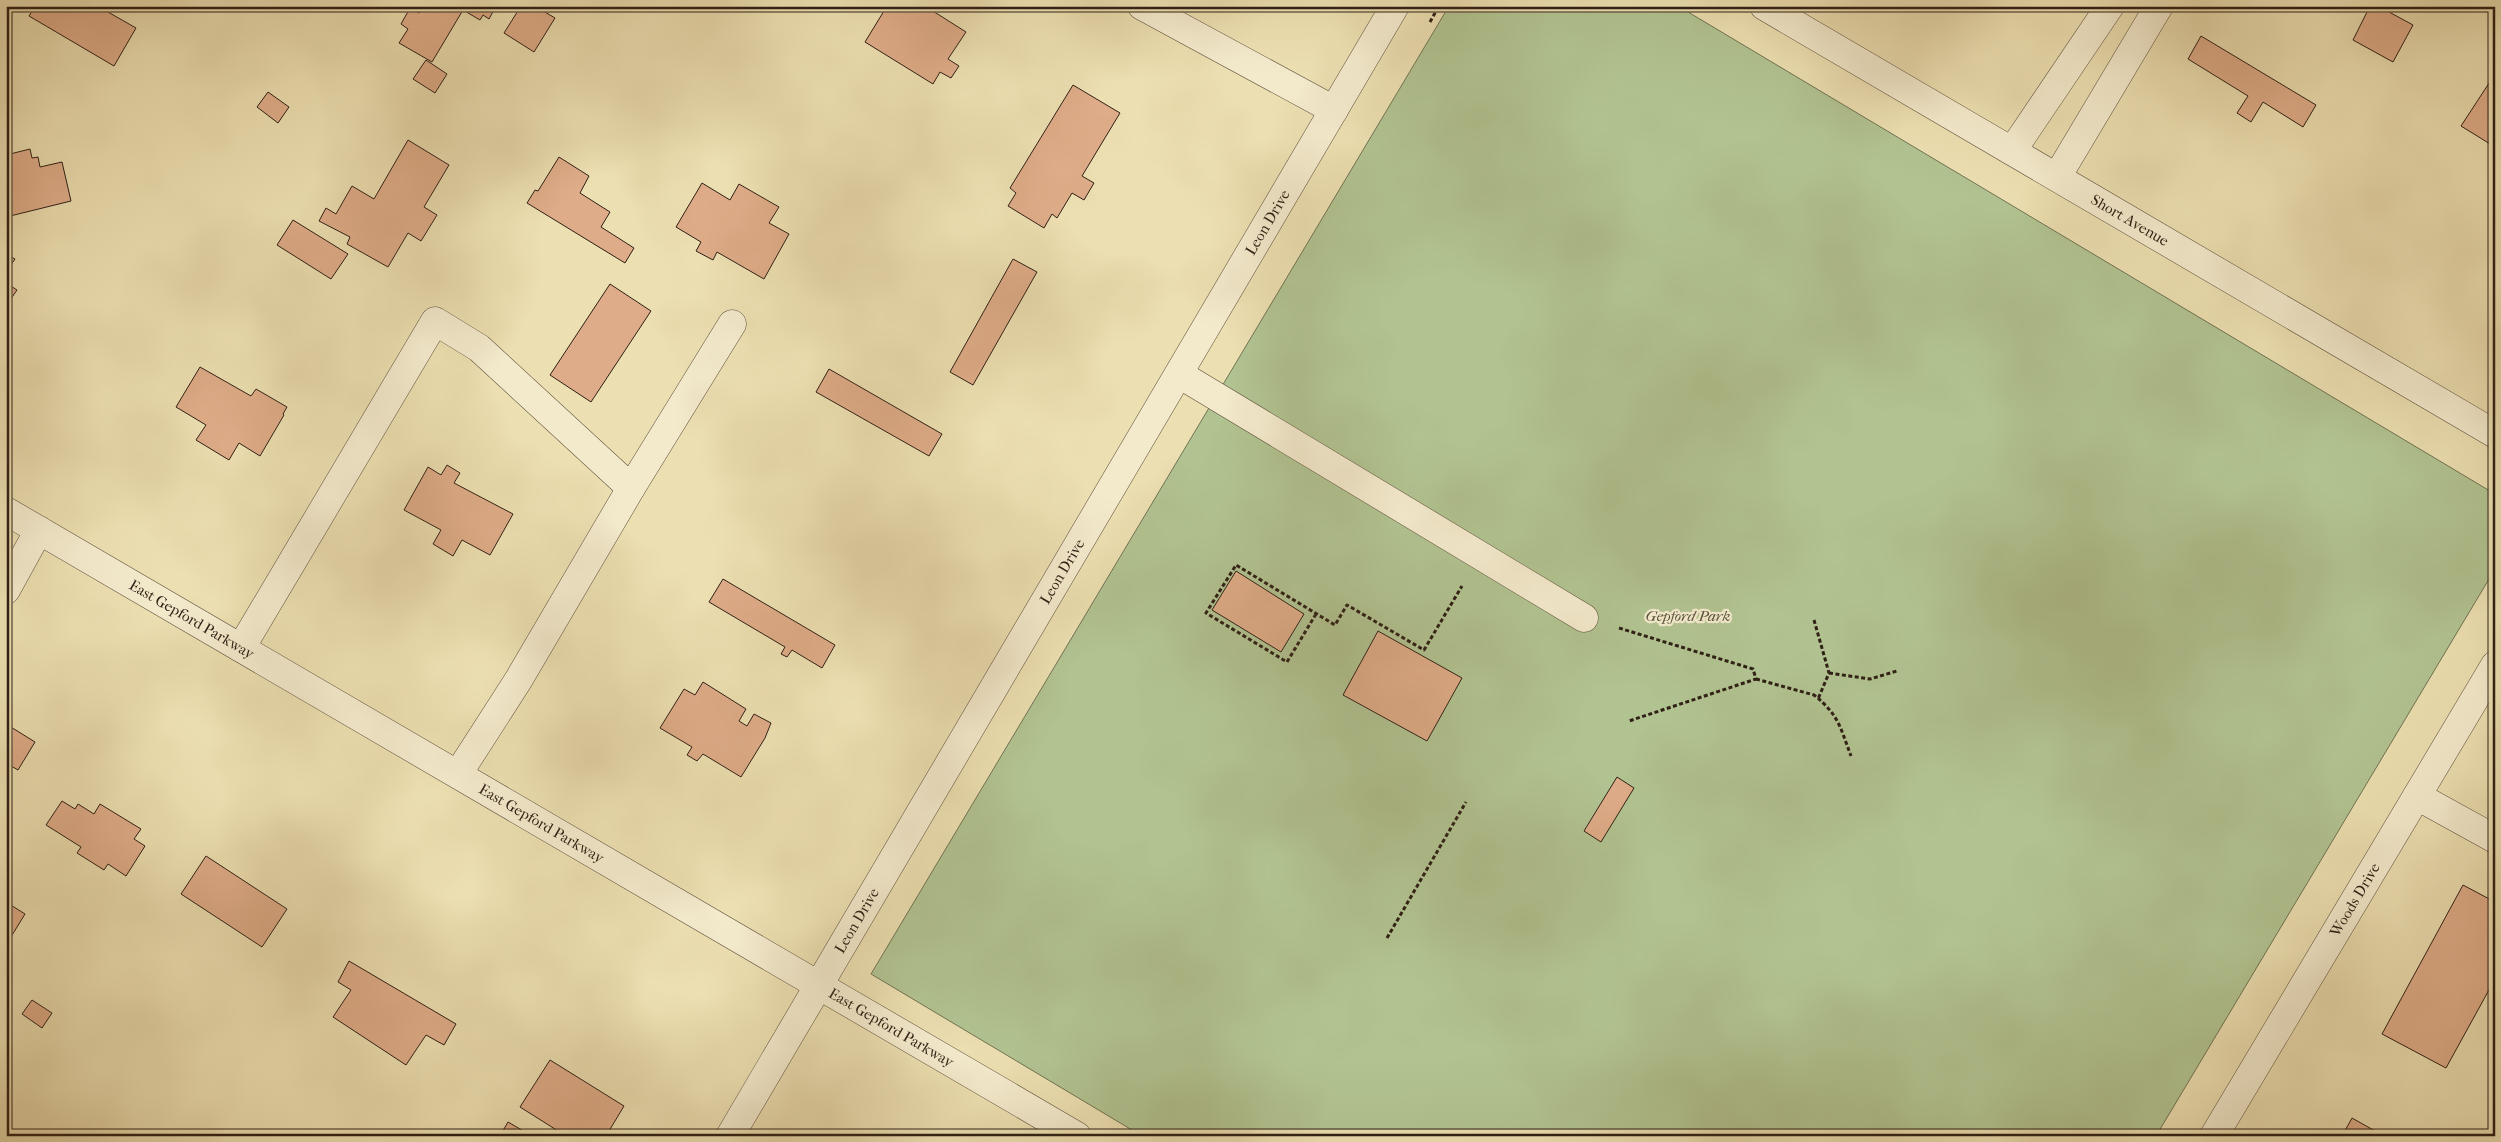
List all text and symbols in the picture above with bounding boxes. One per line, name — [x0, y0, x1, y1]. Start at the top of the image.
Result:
street label: Leon Drive — [1241, 186, 1294, 258]
street label: Short Avenue — [2088, 190, 2173, 250]
street label: Leon Drive — [1036, 535, 1089, 607]
street label: East Gepford Parkway — [126, 576, 258, 663]
park label: Gepford Park — [1646, 607, 1731, 625]
street label: East Gepford Parkway — [476, 780, 608, 867]
street label: Woods Drive — [2326, 859, 2384, 941]
street label: Leon Drive — [831, 884, 883, 956]
street label: East Gepford Parkway — [826, 984, 958, 1072]

